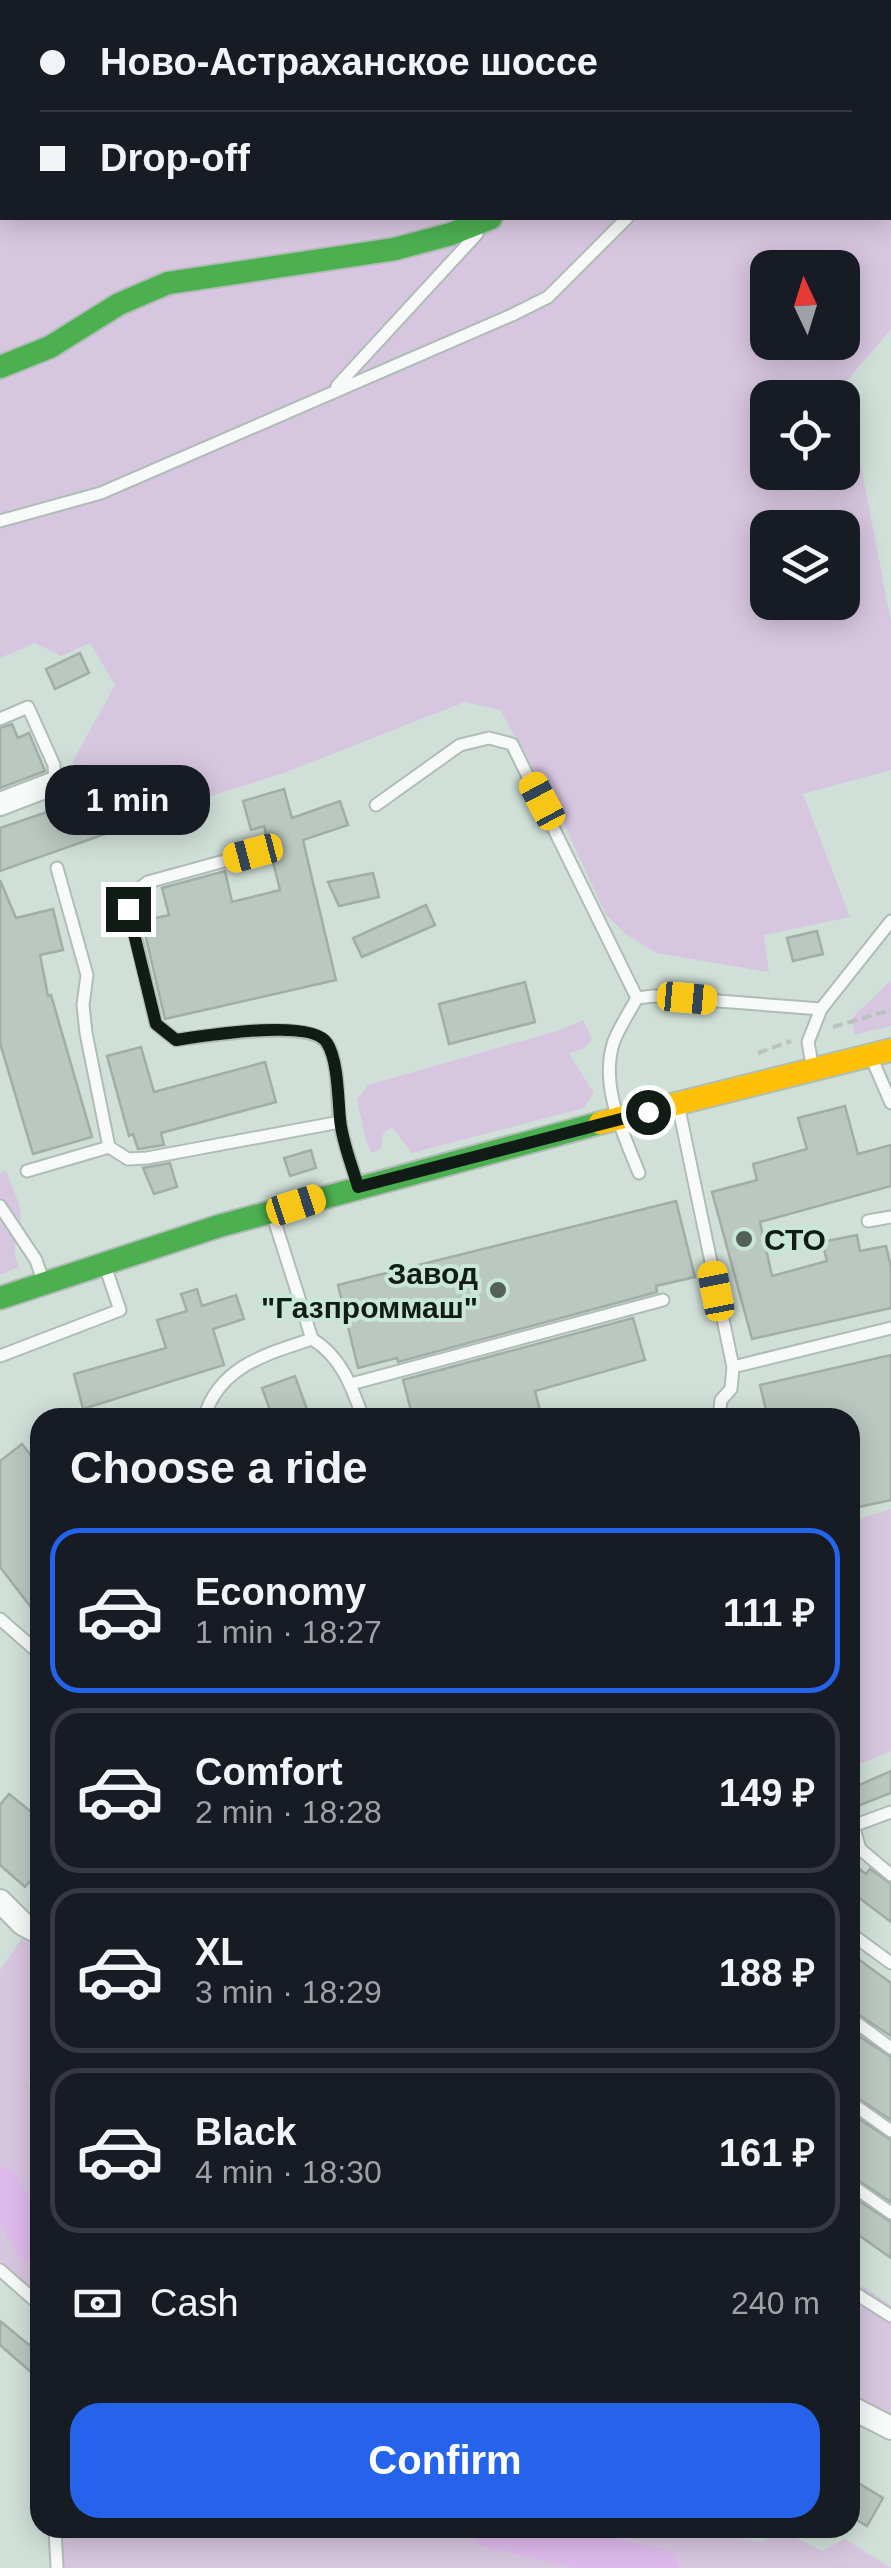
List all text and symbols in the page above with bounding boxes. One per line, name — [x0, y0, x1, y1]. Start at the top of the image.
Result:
text: Ново-Астраханское шоссе — [100, 41, 598, 83]
text: Drop-off — [100, 137, 250, 179]
north arrow — [750, 250, 860, 360]
map controls — [750, 250, 860, 620]
button: locate — [750, 380, 860, 490]
button: layers — [750, 510, 860, 620]
callout: 1 min — [46, 764, 210, 834]
car — [515, 767, 569, 835]
text: 1 min — [86, 782, 169, 818]
car — [220, 831, 286, 875]
route end — [106, 887, 151, 932]
car — [656, 980, 718, 1016]
route start — [626, 1090, 671, 1135]
car — [263, 1181, 329, 1229]
place label: СТО — [764, 1223, 826, 1256]
marker: СТО — [733, 1228, 755, 1250]
place label: Завод "Газпроммаш" — [261, 1257, 478, 1324]
car — [696, 1259, 736, 1323]
marker: Завод "Газпроммаш" — [487, 1279, 509, 1301]
text: Choose a ride — [70, 1442, 368, 1493]
icon: car — [75, 1566, 165, 1656]
text: Economy — [195, 1571, 366, 1613]
text: 111 ₽ — [723, 1592, 815, 1634]
text: 1 min · 18:27 — [195, 1614, 382, 1650]
icon: car — [75, 1746, 165, 1836]
text: Comfort — [195, 1751, 343, 1793]
text: 149 ₽ — [719, 1772, 815, 1814]
text: 2 min · 18:28 — [195, 1794, 382, 1830]
icon: car — [75, 1926, 165, 2016]
text: XL — [195, 1931, 244, 1973]
text: 188 ₽ — [719, 1952, 815, 1994]
text: 3 min · 18:29 — [195, 1974, 382, 2010]
icon: car — [75, 2106, 165, 2196]
text: Black — [195, 2111, 296, 2153]
text: 161 ₽ — [719, 2132, 815, 2174]
text: 4 min · 18:30 — [195, 2154, 382, 2190]
icon: cash — [70, 2276, 125, 2331]
text: Cash — [150, 2282, 239, 2324]
text: 240 m — [731, 2285, 820, 2321]
button: Confirm — [70, 2403, 820, 2518]

